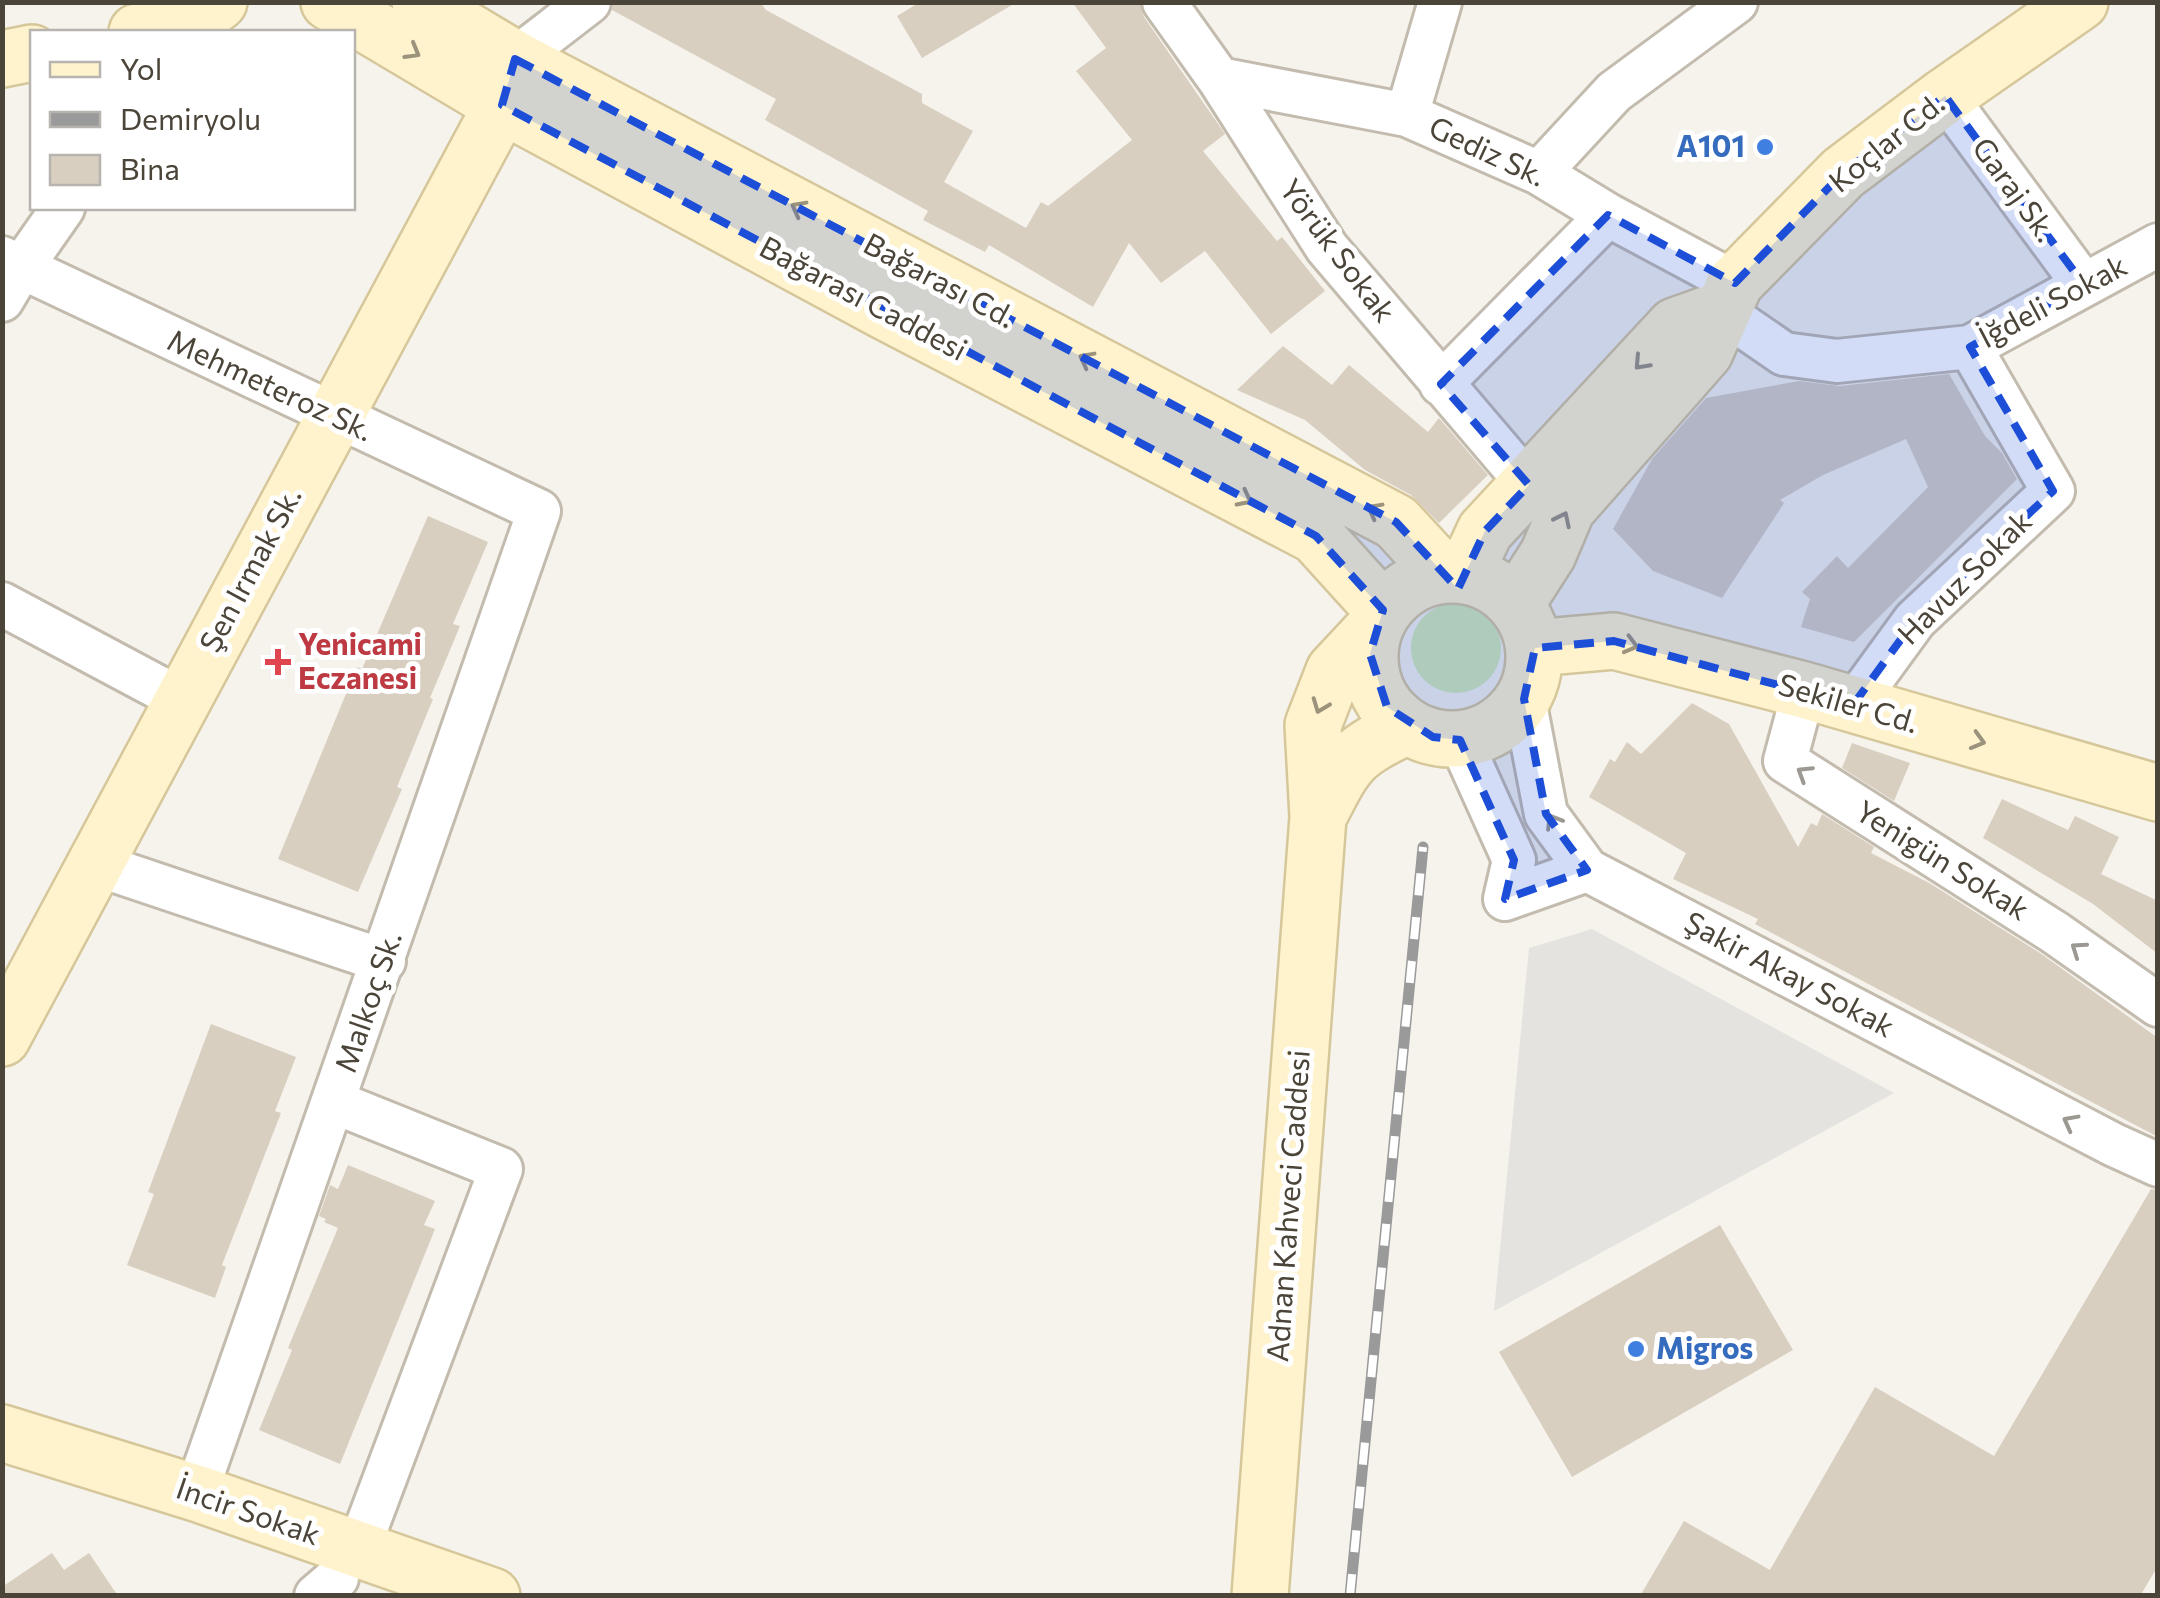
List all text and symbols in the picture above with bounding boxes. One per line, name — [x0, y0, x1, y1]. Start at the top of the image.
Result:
legend — [30, 30, 355, 210]
one-way arrow — [402, 40, 420, 59]
text: Yol — [120, 49, 162, 86]
street label: Koçlar Cd. — [1820, 83, 1951, 199]
text: Demiryolu — [120, 99, 261, 136]
street label: Gediz Sk. — [1424, 107, 1552, 193]
place label: A101 — [1676, 126, 1745, 163]
street label: Garaj Sk. — [1966, 129, 2066, 248]
marker: A101 — [1754, 136, 1776, 158]
text: Bina — [120, 149, 180, 186]
street label: Yörük Sokak — [1273, 171, 1405, 328]
one-way arrow — [791, 200, 809, 220]
street label: Bağarası Cd. — [858, 223, 1022, 334]
street label: Bağarası Caddesi — [754, 227, 974, 367]
street label: İğdeli Sokak — [1971, 245, 2132, 354]
street label: Mehmeteroz Sk. — [163, 320, 380, 447]
one-way arrow — [1635, 351, 1653, 370]
one-way arrow — [1078, 352, 1096, 371]
street label: Şen Irmak Sk. — [190, 480, 308, 658]
one-way arrow — [1234, 487, 1252, 506]
street label: Havuz Sokak — [1888, 501, 2038, 651]
one-way arrow — [1366, 503, 1384, 522]
one-way arrow — [1551, 512, 1571, 530]
place label: Yenicami Eczanesi — [298, 624, 422, 695]
one-way arrow — [1622, 634, 1639, 655]
marker: Yenicami Eczanesi — [267, 651, 289, 673]
street label: Sekiler Cd. — [1775, 664, 1923, 739]
one-way arrow — [1312, 696, 1332, 713]
one-way arrow — [1969, 729, 1986, 750]
one-way arrow — [1797, 767, 1815, 786]
street label: Yenigün Sokak — [1850, 791, 2037, 927]
one-way arrow — [1546, 814, 1565, 832]
street label: Şakir Akay Sokak — [1679, 902, 1901, 1044]
street label: Malkoç Sk. — [325, 926, 408, 1077]
one-way arrow — [2071, 943, 2089, 961]
street label: Adnan Kahveci Caddesi — [1257, 1048, 1316, 1363]
one-way arrow — [2062, 1115, 2080, 1134]
place label: Migros — [1656, 1328, 1753, 1365]
marker: Migros — [1625, 1338, 1647, 1360]
street label: İncir Sokak — [172, 1468, 326, 1551]

